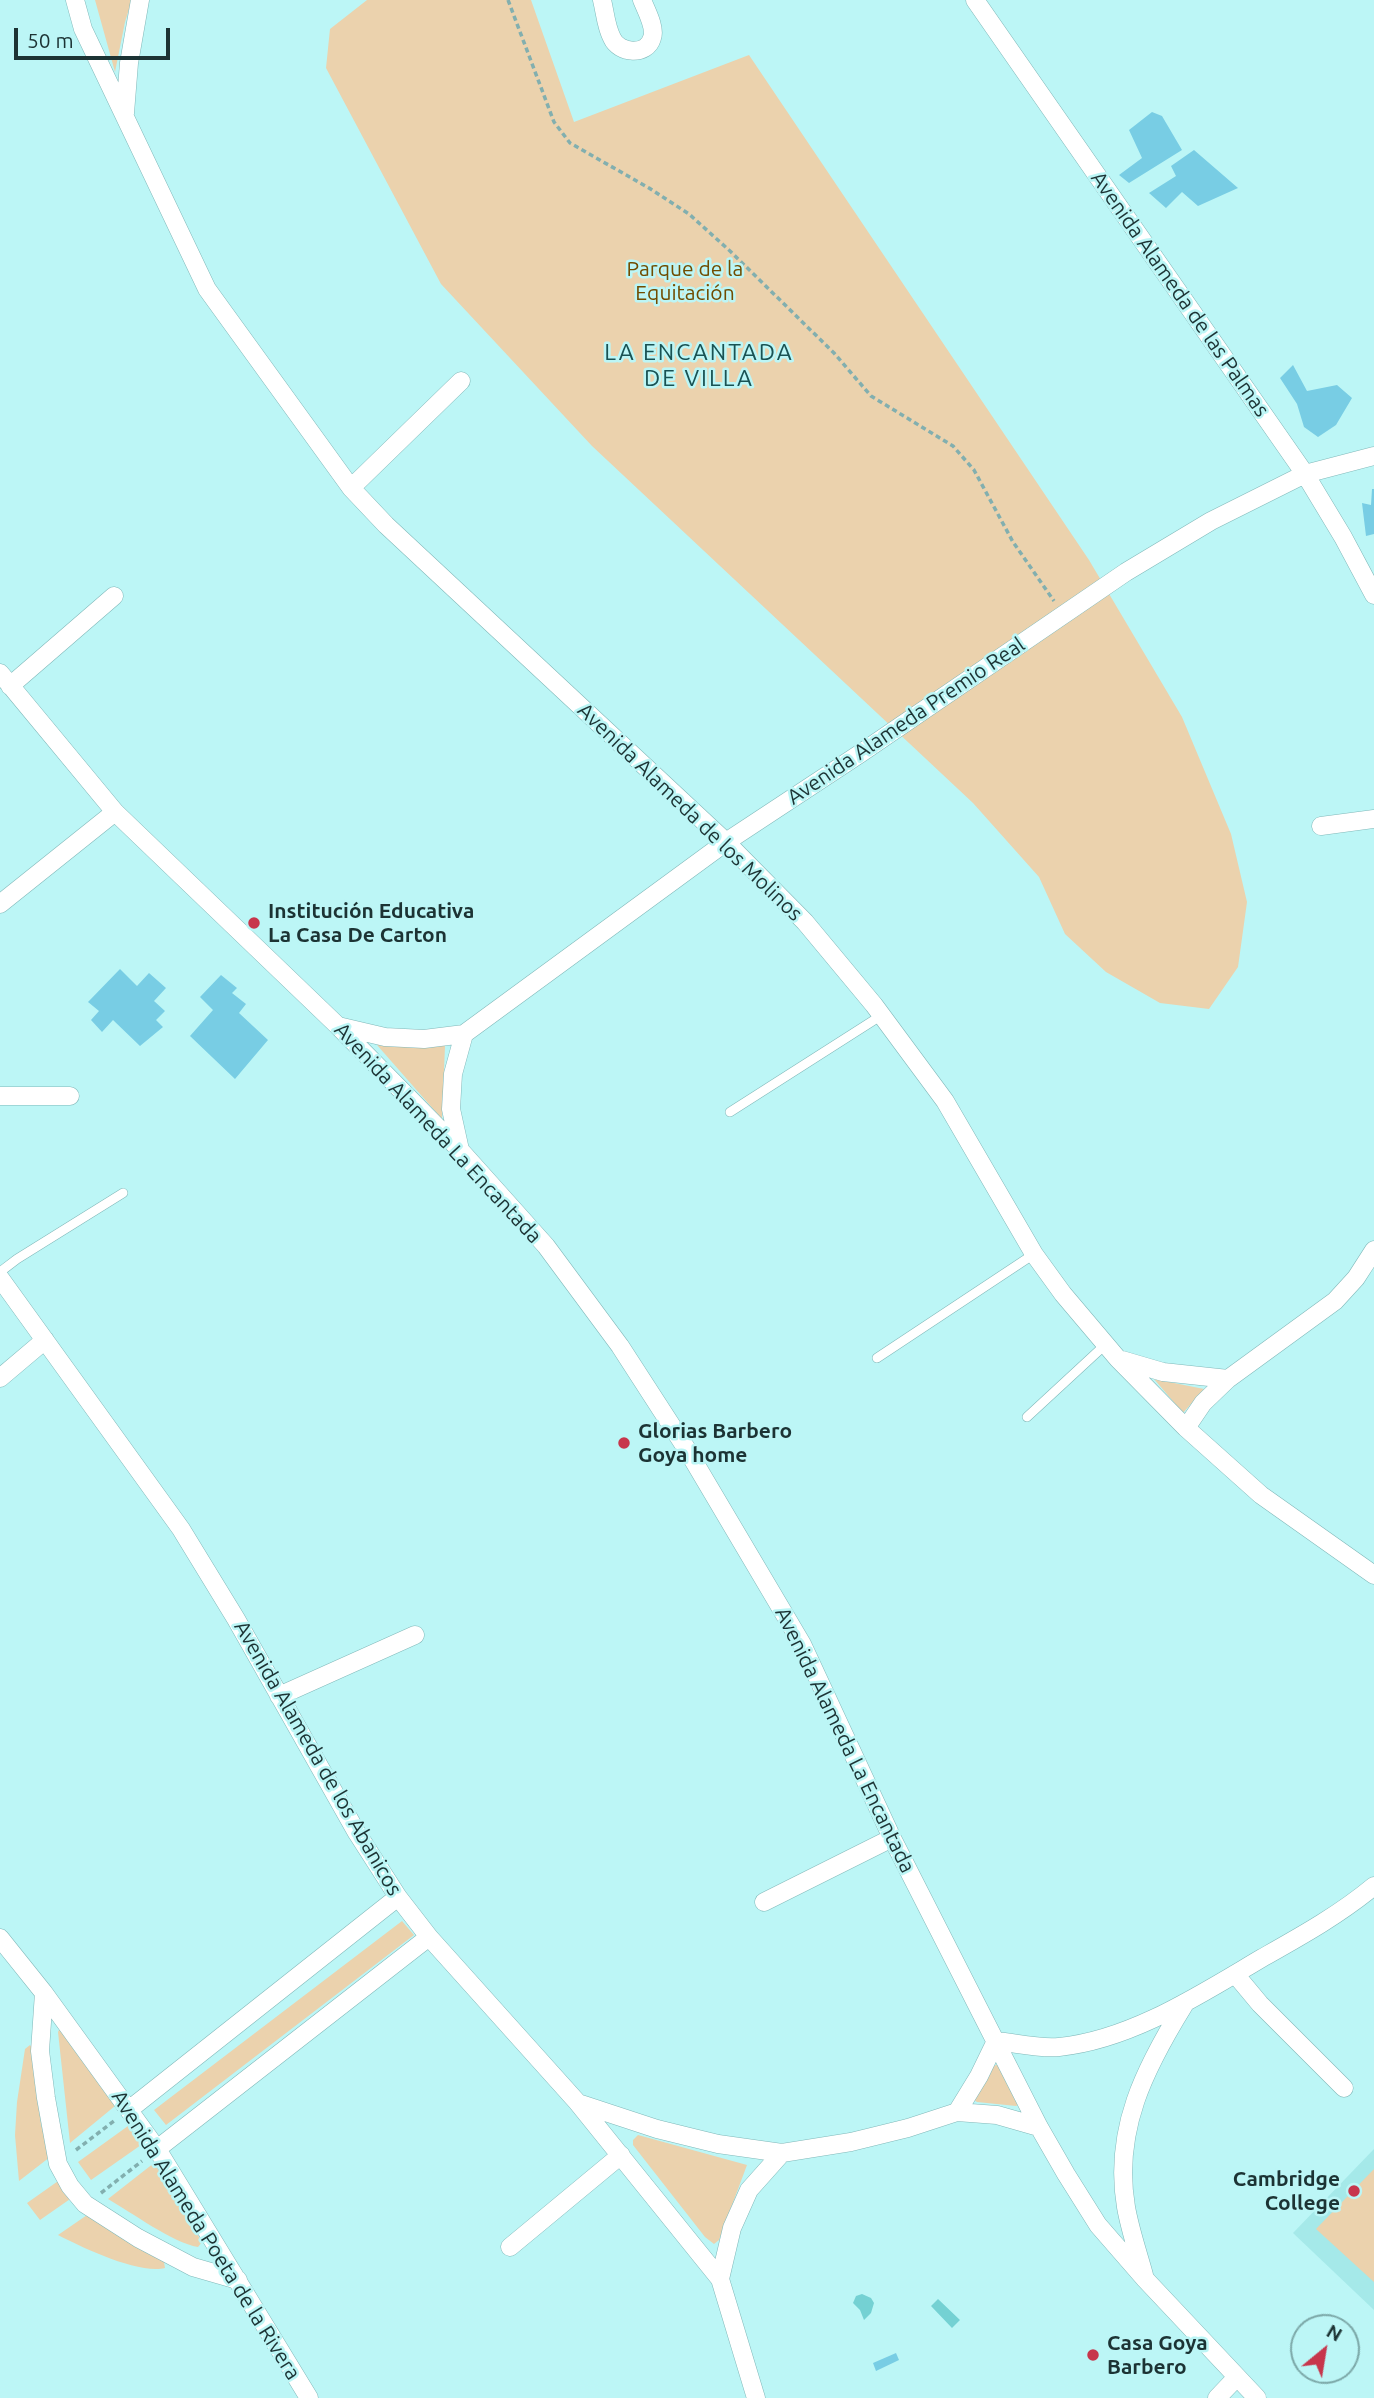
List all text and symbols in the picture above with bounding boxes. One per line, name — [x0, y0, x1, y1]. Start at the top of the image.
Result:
scale bar — [18, 14, 173, 58]
text: 50 m — [27, 28, 74, 52]
street label: Avenida Alameda de las Palmas — [1086, 167, 1274, 421]
park label: Parque de la Equitación — [627, 256, 743, 306]
district label: LA ENCANTADA DE VILLA — [606, 338, 792, 392]
street label: Avenida Alameda Premio Real — [782, 632, 1030, 810]
street label: Avenida Alameda de los Molinos — [572, 698, 808, 926]
place label: Institución Educativa La Casa De Carton — [268, 898, 474, 948]
marker: Institución Educativa La Casa De Carton — [246, 915, 262, 931]
street label: Avenida Alameda La Encantada — [329, 1017, 547, 1249]
place label: Glorias Barbero Goya home — [638, 1418, 792, 1468]
marker: Glorias Barbero Goya home — [616, 1435, 632, 1451]
street label: Avenida Alameda La Encantada — [770, 1603, 920, 1877]
street label: Avenida Alameda de los Abanicos — [229, 1616, 407, 1900]
street label: Avenida Alameda Poeta de la Rivera — [106, 2086, 306, 2384]
place label: Cambridge College — [1233, 2166, 1340, 2216]
marker: Cambridge College — [1346, 2183, 1362, 2199]
north arrow — [1290, 2314, 1360, 2384]
text: N — [1323, 2319, 1346, 2346]
place label: Casa Goya Barbero — [1107, 2330, 1208, 2380]
marker: Casa Goya Barbero — [1085, 2347, 1101, 2363]

